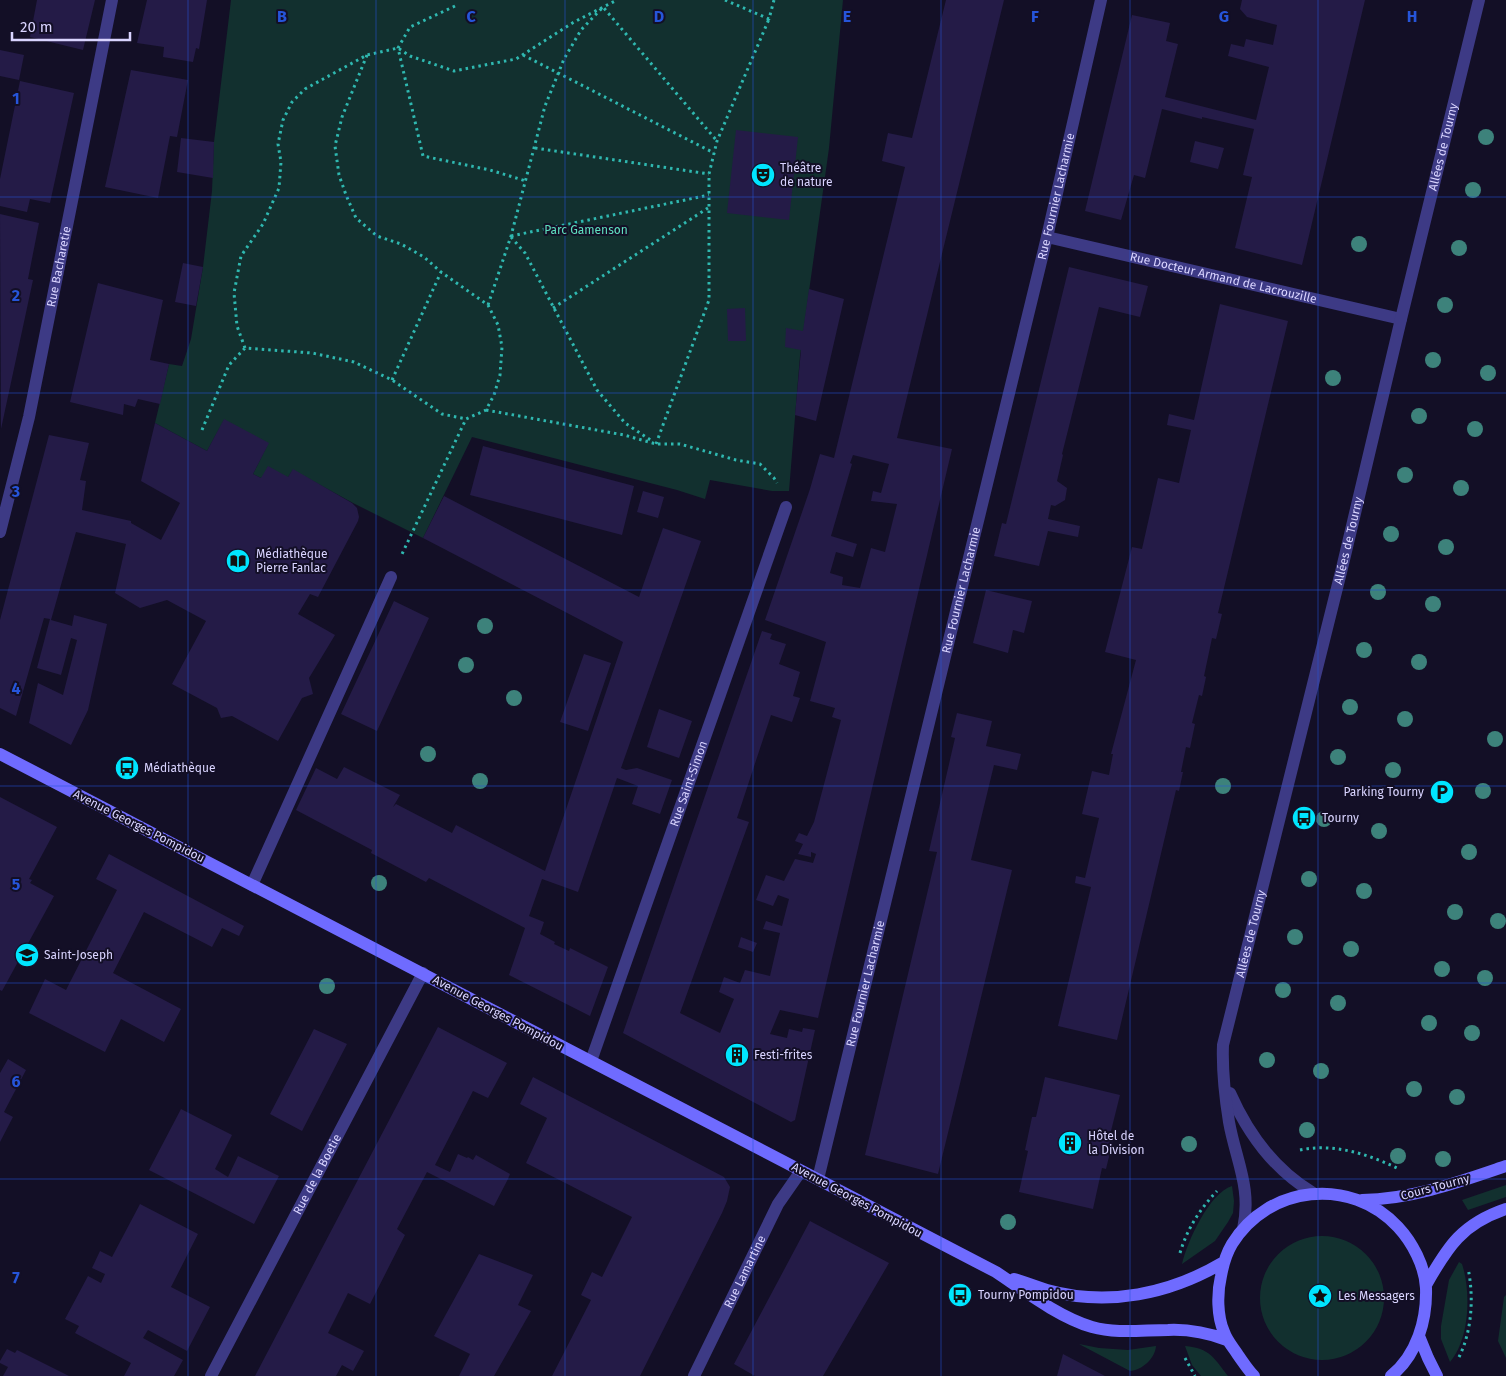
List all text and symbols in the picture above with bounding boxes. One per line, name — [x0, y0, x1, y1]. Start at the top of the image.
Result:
text: B — [277, 7, 287, 26]
text: C — [466, 7, 476, 26]
text: D — [654, 7, 664, 26]
text: E — [843, 7, 851, 26]
text: F — [1031, 7, 1039, 26]
text: G — [1219, 7, 1229, 26]
text: H — [1407, 7, 1417, 26]
scale bar — [12, 10, 130, 42]
text: 20 m — [20, 18, 53, 36]
text: 1 — [12, 89, 20, 108]
street label: Allées de Tourny — [1426, 102, 1461, 192]
street label: Rue Fournier Lacharmie — [1035, 132, 1077, 261]
place label: Théâtre de nature — [780, 161, 833, 189]
theatre icon: Théâtre de nature — [750, 162, 776, 188]
park label: Parc Gamenson — [544, 223, 628, 237]
street label: Rue Bacharetie — [44, 225, 74, 308]
street label: Rue Docteur Armand de Lacrouzille — [1129, 249, 1318, 306]
text: 2 — [12, 286, 20, 305]
text: 3 — [11, 482, 20, 501]
street label: Allées de Tourny — [1331, 495, 1366, 586]
street label: Rue Fournier Lacharmie — [939, 526, 983, 655]
place label: Médiathèque Pierre Fanlac — [256, 547, 328, 575]
library icon: Médiathèque Pierre Fanlac — [225, 548, 251, 574]
text: 4 — [11, 679, 21, 698]
street label: Rue Saint-Simon — [667, 739, 710, 828]
bus stop icon: Médiathèque — [114, 755, 140, 781]
place label: Médiathèque — [144, 761, 216, 775]
parking icon: Parking Tourny — [1429, 779, 1455, 805]
place label: Parking Tourny — [1344, 785, 1424, 799]
street label: Avenue Georges Pompidou — [71, 787, 207, 865]
bus stop icon: Tourny — [1291, 805, 1317, 831]
place label: Tourny — [1322, 811, 1359, 825]
text: 5 — [12, 875, 21, 894]
street label: Allées de Tourny — [1233, 888, 1268, 979]
street label: Rue Fournier Lacharmie — [843, 919, 888, 1048]
school or university icon: Saint-Joseph — [14, 942, 40, 968]
place label: Saint-Joseph — [44, 948, 113, 962]
street label: Avenue Georges Pompidou — [430, 973, 566, 1053]
building icon: Festi-frites — [724, 1042, 750, 1068]
place label: Festi-frites — [754, 1048, 813, 1062]
text: 6 — [11, 1072, 21, 1091]
place label: Hôtel de la Division — [1088, 1129, 1145, 1157]
building icon: Hôtel de la Division — [1057, 1130, 1083, 1156]
street label: Rue de la Boetie — [290, 1131, 344, 1217]
street label: Avenue Georges Pompidou — [789, 1160, 925, 1240]
street label: Cours Tourny — [1399, 1171, 1471, 1203]
street label: Rue Lamartine — [721, 1233, 769, 1310]
text: 7 — [12, 1268, 20, 1287]
bus stop icon: Tourny Pompidou — [947, 1282, 973, 1308]
place icon: Les Messagers — [1307, 1283, 1333, 1309]
place label: Tourny Pompidou — [978, 1288, 1074, 1302]
place label: Les Messagers — [1338, 1289, 1415, 1303]

